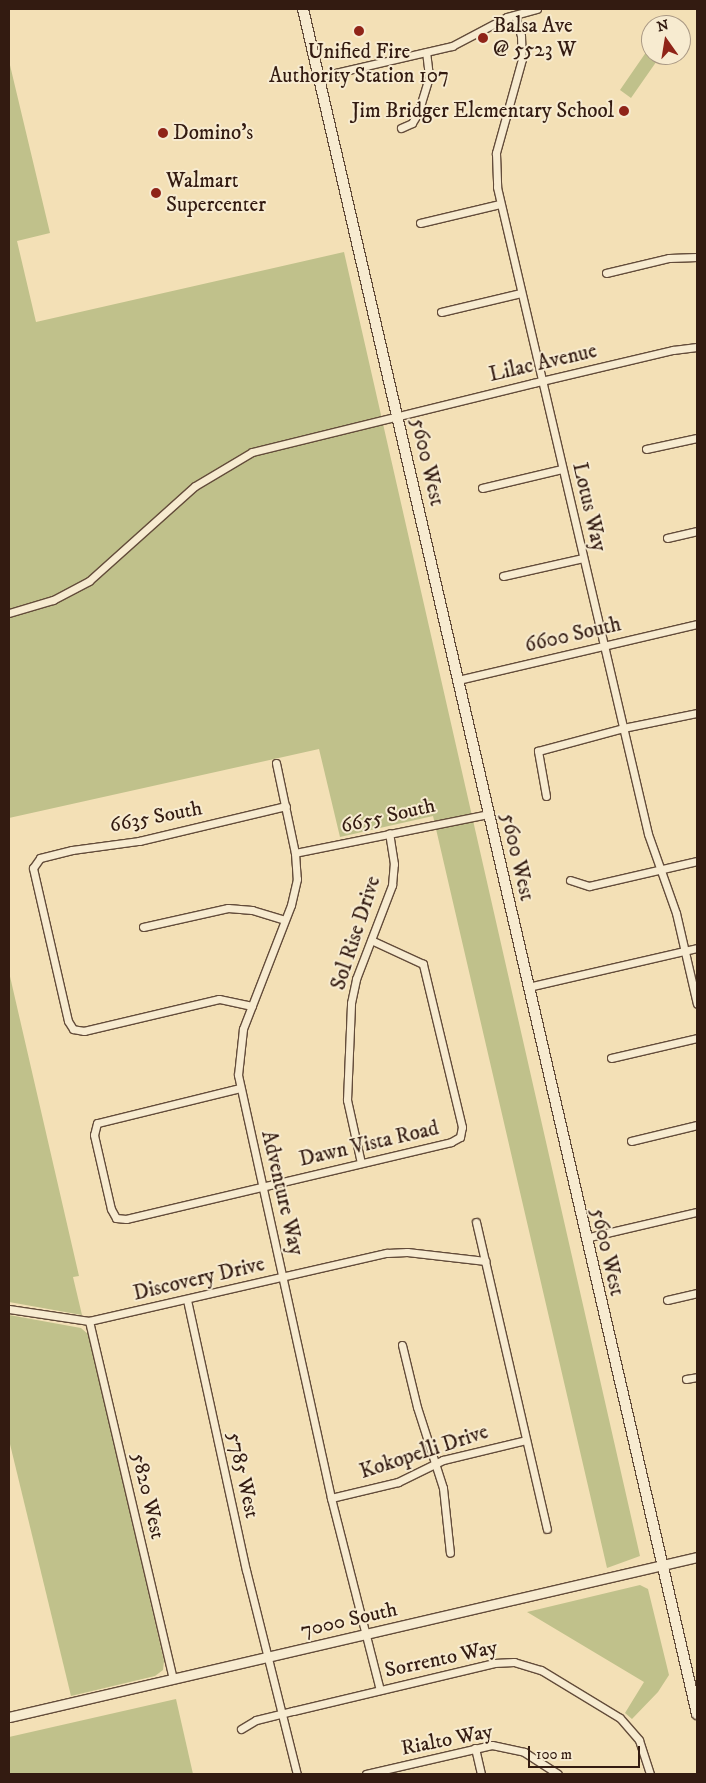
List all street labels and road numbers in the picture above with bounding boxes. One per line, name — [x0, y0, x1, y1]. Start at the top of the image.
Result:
street label: Lilac Avenue — [487, 338, 599, 388]
street label: 5600 West — [405, 416, 449, 508]
street label: Lotus Way — [567, 460, 611, 554]
street label: 6600 South — [522, 612, 624, 658]
street label: 6655 South — [338, 793, 438, 839]
street label: 6635 South — [108, 796, 204, 838]
street label: 5600 West — [495, 811, 539, 903]
street label: Sol Rise Drive — [326, 873, 386, 993]
street label: Dawn Vista Road — [297, 1116, 441, 1172]
street label: Adventure Way — [255, 1128, 309, 1258]
street label: 5600 West — [585, 1206, 629, 1298]
street label: Discovery Drive — [131, 1252, 267, 1306]
street label: Kokopelli Drive — [357, 1419, 491, 1485]
street label: 5785 West — [222, 1430, 264, 1520]
street label: 5820 West — [126, 1450, 170, 1542]
street label: 7000 South — [298, 1597, 400, 1643]
street label: Sorrento Way — [382, 1635, 500, 1683]
street label: Rialto Way — [399, 1719, 495, 1761]

